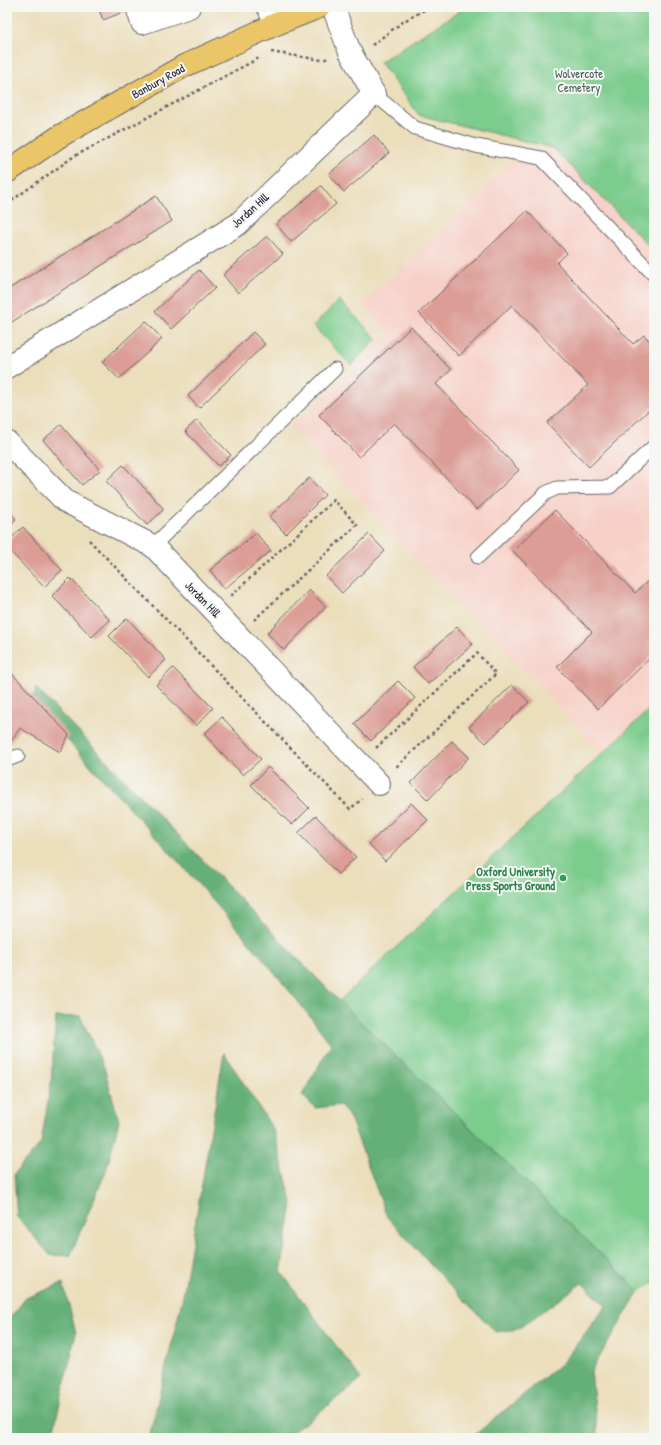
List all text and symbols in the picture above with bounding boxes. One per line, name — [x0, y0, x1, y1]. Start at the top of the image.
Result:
street label: Banbury Road — [128, 59, 188, 103]
park label: Wolvercote Cemetery — [555, 65, 603, 96]
street label: Jordan Hill — [228, 188, 273, 231]
street label: Jordan Hill — [181, 577, 225, 622]
place label: Oxford University Press Sports Ground — [466, 863, 555, 895]
marker: Oxford University Press Sports Ground — [558, 873, 568, 883]

